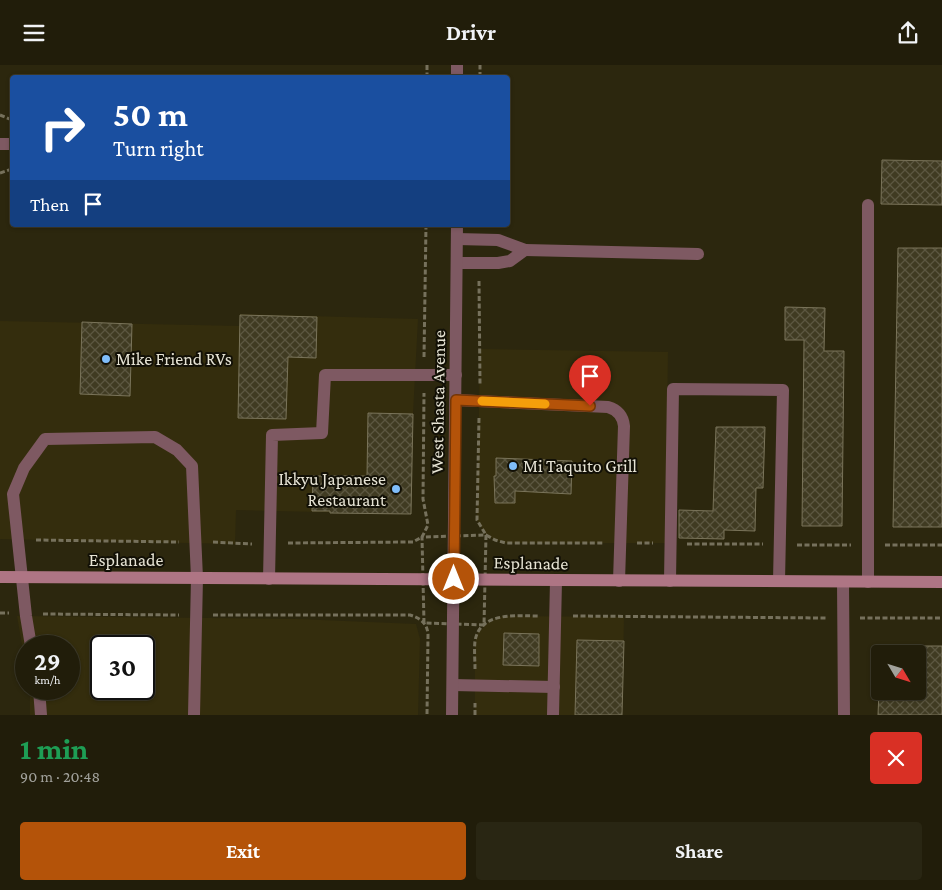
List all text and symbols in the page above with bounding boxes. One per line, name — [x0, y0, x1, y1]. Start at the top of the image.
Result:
icon: menu — [20, 19, 48, 47]
icon: share — [894, 19, 922, 47]
text: Drivr — [446, 20, 496, 45]
icon: right — [30, 95, 95, 160]
text: 50 m — [113, 95, 188, 134]
text: Turn right — [113, 136, 204, 161]
icon: arrive — [79, 190, 107, 218]
text: Then — [30, 194, 69, 215]
street label: West Shasta Avenue — [427, 330, 449, 474]
place label: Mike Friend RVs — [116, 349, 232, 369]
marker: Mike Friend RVs — [100, 353, 112, 365]
pin — [569, 355, 611, 406]
icon: arrive — [576, 362, 604, 390]
place label: Mi Taquito Grill — [523, 456, 637, 476]
marker: Mi Taquito Grill — [507, 460, 519, 472]
place label: Ikkyu Japanese Restaurant — [278, 469, 387, 510]
marker: Ikkyu Japanese Restaurant — [390, 483, 402, 495]
street label: Esplanade — [89, 550, 163, 570]
position arrow — [427, 552, 479, 604]
street label: Esplanade — [493, 552, 569, 574]
speed limit sign: 30 — [90, 635, 155, 700]
north arrow — [871, 645, 926, 700]
map controls — [871, 645, 926, 700]
text: 29 — [34, 648, 61, 675]
text: km/h — [35, 673, 60, 687]
text: 1 min — [20, 732, 88, 765]
button: close — [870, 732, 922, 784]
text: 90 m · 20:48 — [20, 768, 100, 785]
button: Exit — [20, 822, 466, 880]
button: Share — [476, 822, 922, 880]

